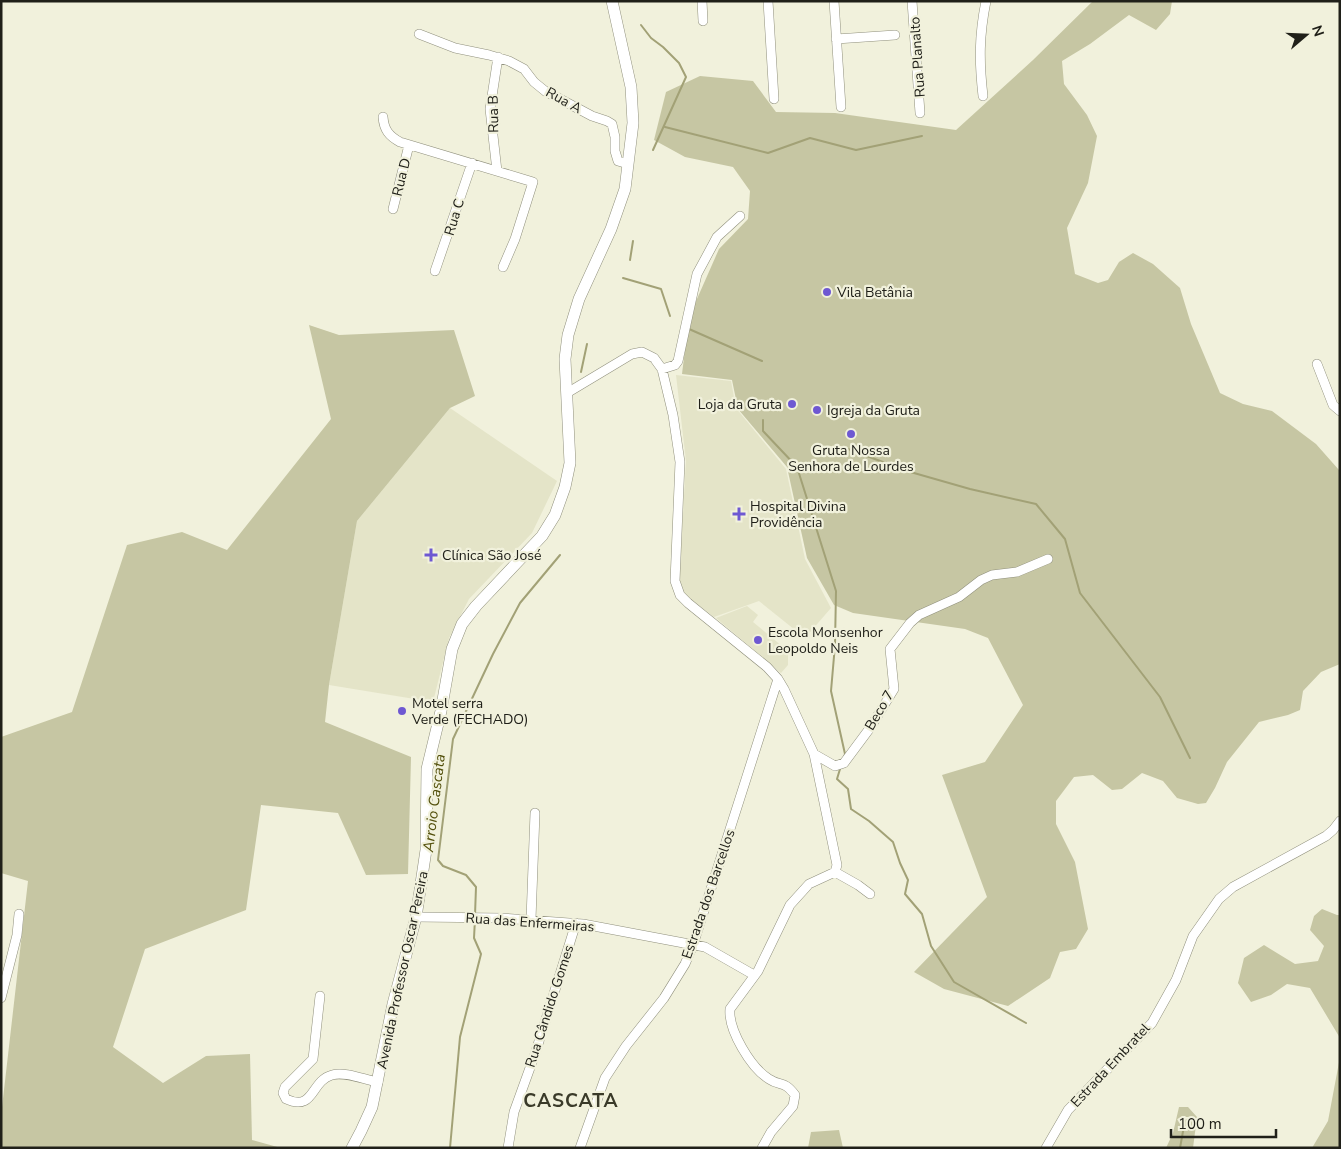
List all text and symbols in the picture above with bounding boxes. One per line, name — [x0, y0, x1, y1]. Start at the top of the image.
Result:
north arrow — [1281, 10, 1331, 60]
street label: Rua Planalto — [905, 16, 930, 98]
text: N — [1307, 23, 1329, 39]
street label: Rua A — [542, 83, 585, 118]
street label: Rua B — [484, 95, 503, 133]
street label: Rua D — [388, 156, 415, 198]
street label: Rua C — [440, 196, 469, 238]
place label: Vila Betânia — [836, 283, 913, 302]
marker: Vila Betânia — [821, 286, 833, 298]
place label: Loja da Gruta — [698, 395, 782, 414]
marker: Loja da Gruta — [786, 398, 798, 410]
place label: Igreja da Gruta — [827, 401, 920, 420]
marker: Igreja da Gruta — [811, 404, 823, 416]
marker: Gruta Nossa Senhora de Lourdes — [845, 428, 857, 440]
place label: Gruta Nossa Senhora de Lourdes — [788, 441, 914, 476]
place label: Hospital Divina Providência — [750, 497, 846, 532]
marker: Hospital Divina Providência — [732, 507, 746, 521]
place label: Clínica São José — [442, 546, 541, 565]
marker: Clínica São José — [424, 548, 438, 562]
place label: Escola Monsenhor Leopoldo Neis — [768, 623, 883, 658]
marker: Escola Monsenhor Leopoldo Neis — [752, 634, 764, 646]
street label: Beco 7 — [860, 687, 898, 734]
place label: Motel serra Verde (FECHADO) — [411, 694, 528, 729]
marker: Motel serra Verde (FECHADO) — [396, 705, 408, 717]
water label: Arroio Cascata — [418, 753, 450, 854]
street label: Estrada dos Barcellos — [677, 827, 740, 961]
street label: Avenida Professor Oscar Pereira — [372, 869, 433, 1071]
street label: Rua das Enfermeiras — [465, 909, 595, 936]
street label: Rua Cândido Gomes — [521, 942, 578, 1070]
street label: Estrada Embratel — [1066, 1019, 1155, 1111]
district label: CASCATA — [523, 1088, 619, 1114]
scale bar — [1171, 1106, 1276, 1138]
text: 100 m — [1178, 1114, 1222, 1134]

